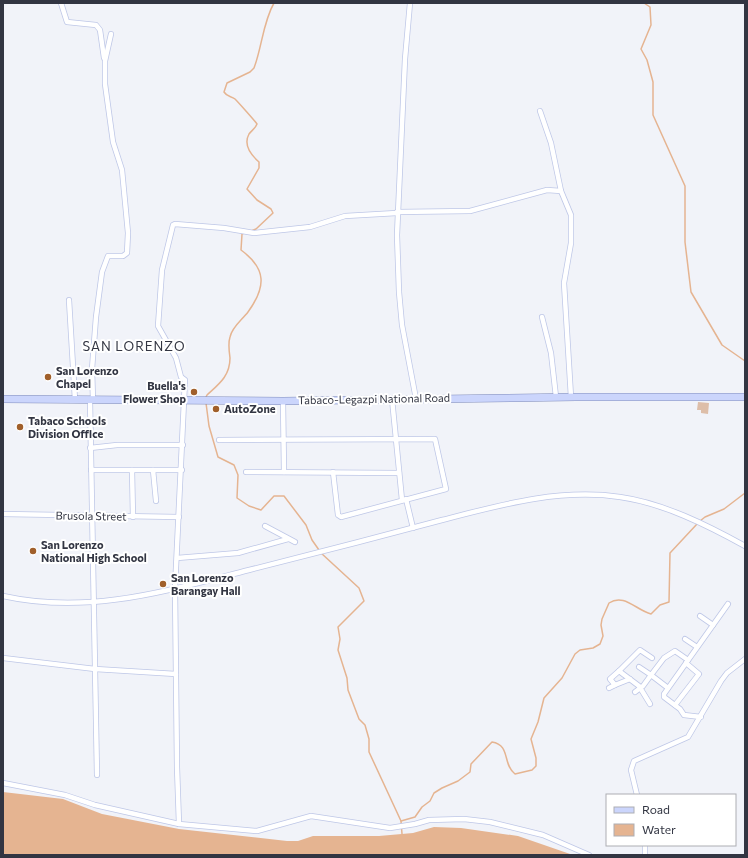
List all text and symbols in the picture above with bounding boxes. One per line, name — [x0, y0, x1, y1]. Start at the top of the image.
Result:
district label: SAN LORENZO — [82, 338, 186, 354]
place label: San Lorenzo Chapel — [56, 364, 119, 390]
marker: San Lorenzo Chapel — [43, 372, 53, 382]
place label: Buella's Flower Shop — [123, 379, 186, 405]
marker: Buella's Flower Shop — [189, 387, 199, 397]
street label: Tabaco-Legazpi National Road — [298, 391, 450, 406]
place label: AutoZone — [224, 402, 276, 415]
marker: AutoZone — [211, 404, 221, 414]
place label: Tabaco Schools Division Office — [28, 414, 106, 440]
marker: Tabaco Schools Division Office — [15, 422, 25, 432]
street label: Brusola Street — [55, 508, 127, 523]
place label: San Lorenzo National High School — [41, 538, 147, 564]
marker: San Lorenzo National High School — [28, 546, 38, 556]
place label: San Lorenzo Barangay Hall — [171, 571, 241, 597]
marker: San Lorenzo Barangay Hall — [158, 579, 168, 589]
legend — [606, 794, 736, 846]
text: Road — [642, 802, 670, 816]
text: Water — [642, 822, 676, 836]

